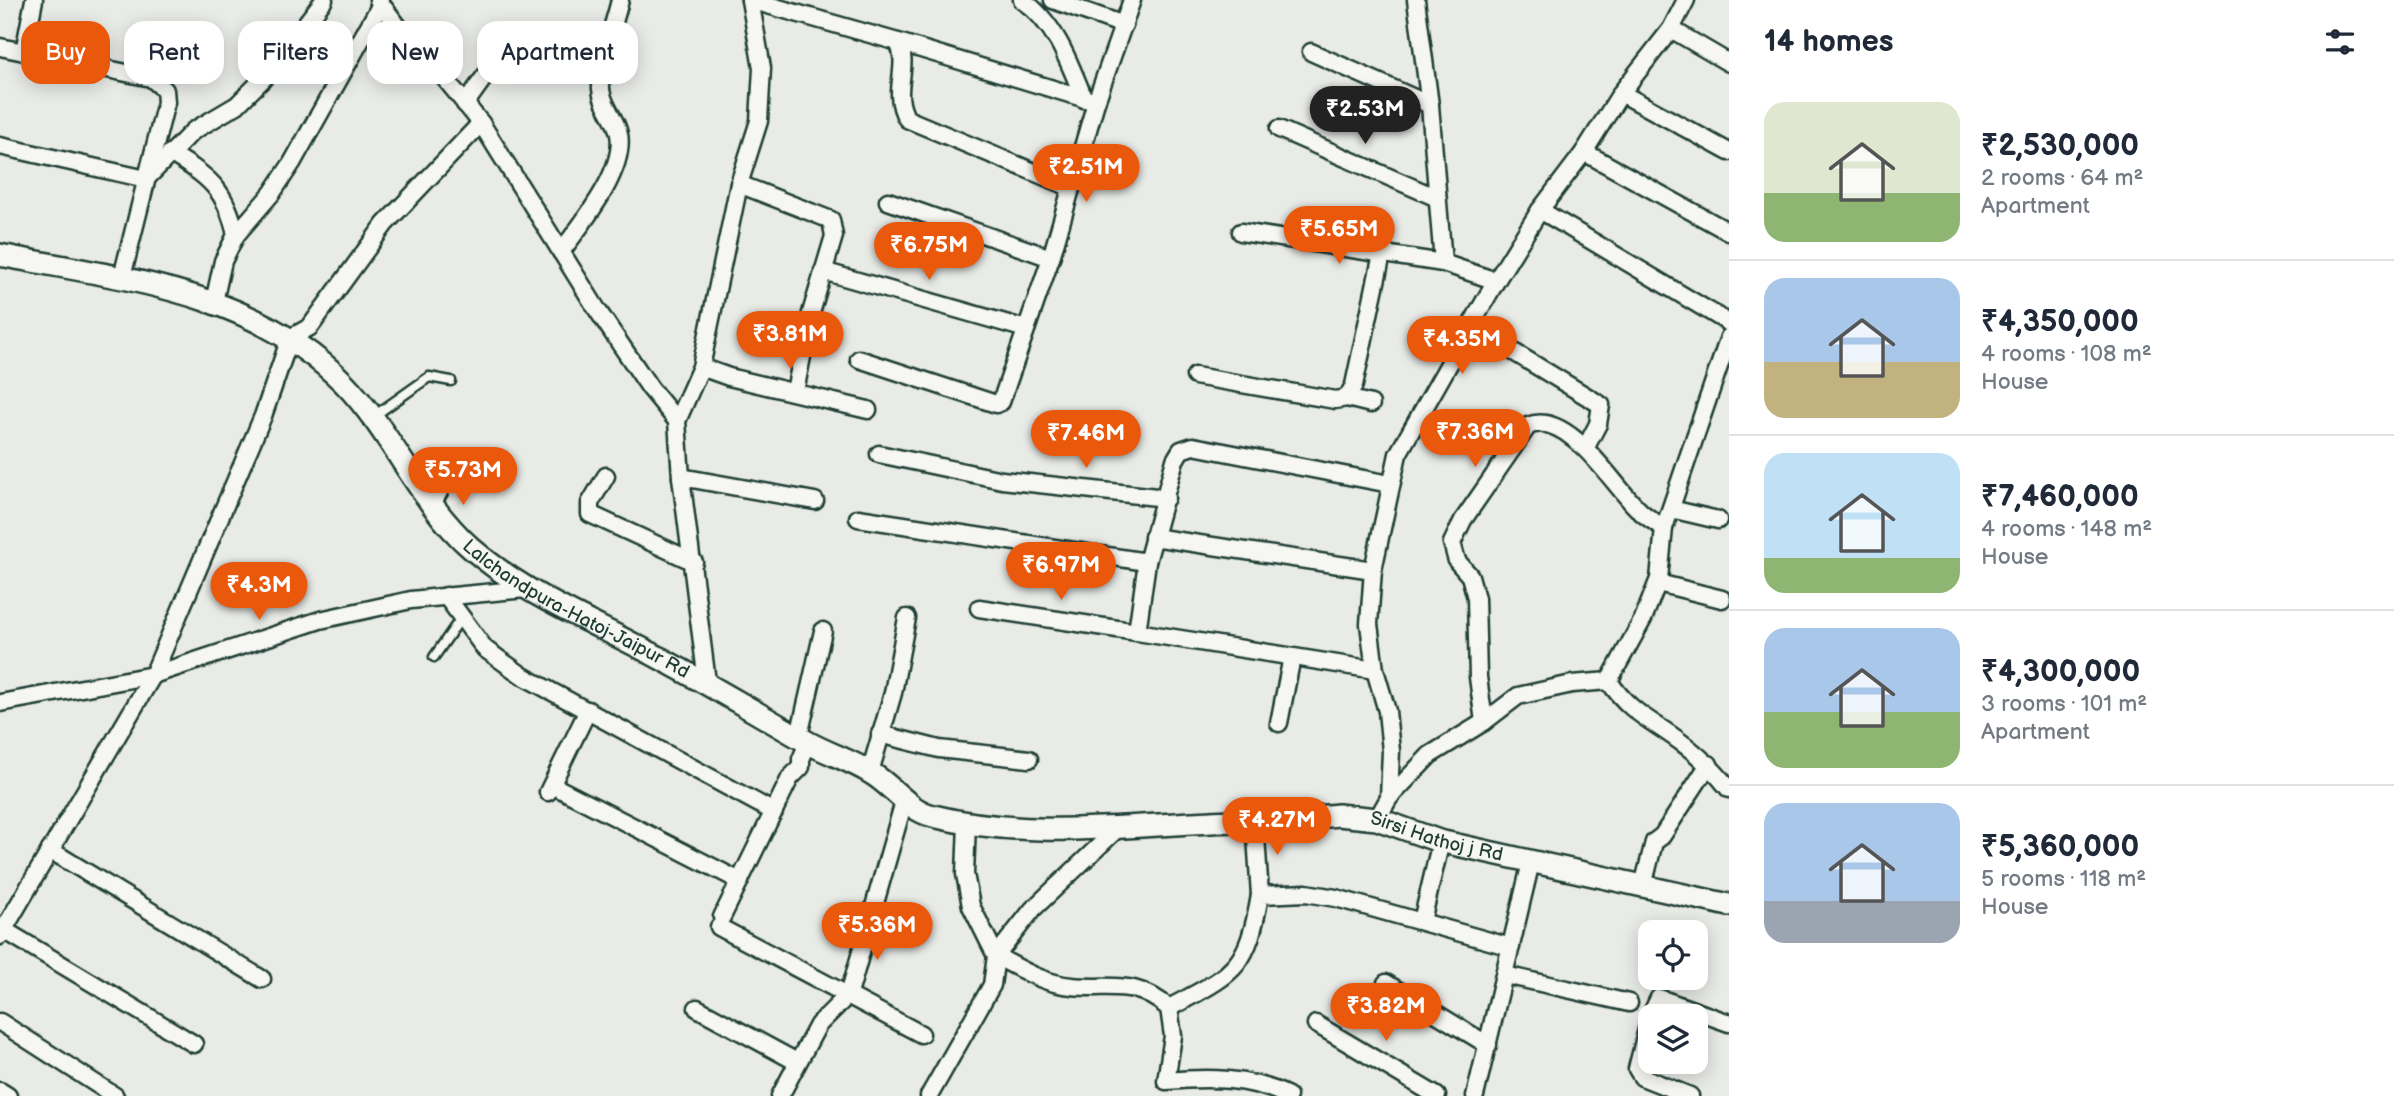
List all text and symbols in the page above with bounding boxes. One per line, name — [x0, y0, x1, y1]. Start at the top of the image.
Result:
chip: Buy — [21, 21, 110, 84]
chip: Rent — [124, 21, 224, 84]
chip: Filters — [238, 21, 353, 84]
chip: New — [367, 21, 463, 84]
chip: Apartment — [477, 21, 638, 84]
icon: filters — [2321, 23, 2359, 61]
text: 14 homes — [1764, 24, 1893, 60]
pin: ₹2.53M — [1308, 86, 1422, 146]
text: ₹2.53M — [1326, 95, 1404, 123]
text: ₹2,530,000 — [1981, 128, 2139, 164]
icon: home — [1820, 130, 1904, 214]
pin: ₹2.51M — [1029, 144, 1143, 204]
text: ₹2.51M — [1049, 153, 1123, 181]
text: 2 rooms · 64 m² — [1981, 164, 2143, 192]
text: Apartment — [1981, 192, 2090, 220]
pin: ₹5.65M — [1282, 206, 1396, 266]
text: ₹5.65M — [1300, 215, 1378, 243]
pin: ₹6.75M — [872, 222, 986, 282]
text: ₹6.75M — [890, 231, 968, 259]
text: ₹4,350,000 — [1981, 304, 2139, 340]
icon: home — [1820, 306, 1904, 390]
pin: ₹3.81M — [733, 312, 847, 371]
pin: ₹4.35M — [1405, 316, 1519, 376]
text: ₹3.81M — [753, 320, 827, 348]
text: ₹4.35M — [1423, 325, 1501, 353]
text: 4 rooms · 108 m² — [1981, 340, 2152, 368]
text: House — [1981, 368, 2048, 396]
pin: ₹7.46M — [1029, 410, 1143, 470]
pin: ₹7.36M — [1418, 410, 1532, 469]
text: ₹7.36M — [1436, 418, 1514, 446]
text: ₹7.46M — [1047, 419, 1125, 447]
pin: ₹5.73M — [406, 448, 520, 507]
text: ₹5.73M — [424, 456, 502, 484]
text: ₹7,460,000 — [1981, 479, 2139, 515]
icon: home — [1820, 481, 1904, 565]
text: 4 rooms · 148 m² — [1981, 515, 2152, 543]
street label: Lalchandpura-Hatoj-Jaipur Rd — [458, 535, 693, 683]
pin: ₹6.97M — [1004, 542, 1118, 602]
text: House — [1981, 543, 2048, 571]
text: ₹6.97M — [1022, 551, 1100, 579]
pin: ₹4.3M — [210, 562, 308, 622]
text: ₹4.3M — [226, 571, 292, 599]
text: ₹4,300,000 — [1981, 654, 2140, 690]
icon: home — [1820, 656, 1904, 740]
text: 3 rooms · 101 m² — [1981, 690, 2147, 718]
text: Apartment — [1981, 718, 2090, 746]
pin: ₹4.27M — [1220, 798, 1334, 857]
text: ₹4.27M — [1238, 806, 1316, 834]
street label: Sirsi Hathoj j Rd — [1370, 807, 1505, 866]
text: ₹5,360,000 — [1981, 829, 2139, 865]
icon: home — [1820, 831, 1904, 915]
text: 5 rooms · 118 m² — [1981, 865, 2146, 893]
text: House — [1981, 893, 2048, 921]
pin: ₹5.36M — [820, 902, 934, 962]
text: ₹5.36M — [838, 911, 916, 939]
map controls — [1638, 920, 1708, 1074]
button: locate — [1638, 920, 1708, 990]
pin: ₹3.82M — [1329, 984, 1443, 1043]
text: ₹3.82M — [1346, 992, 1426, 1020]
button: layers — [1638, 1004, 1708, 1074]

